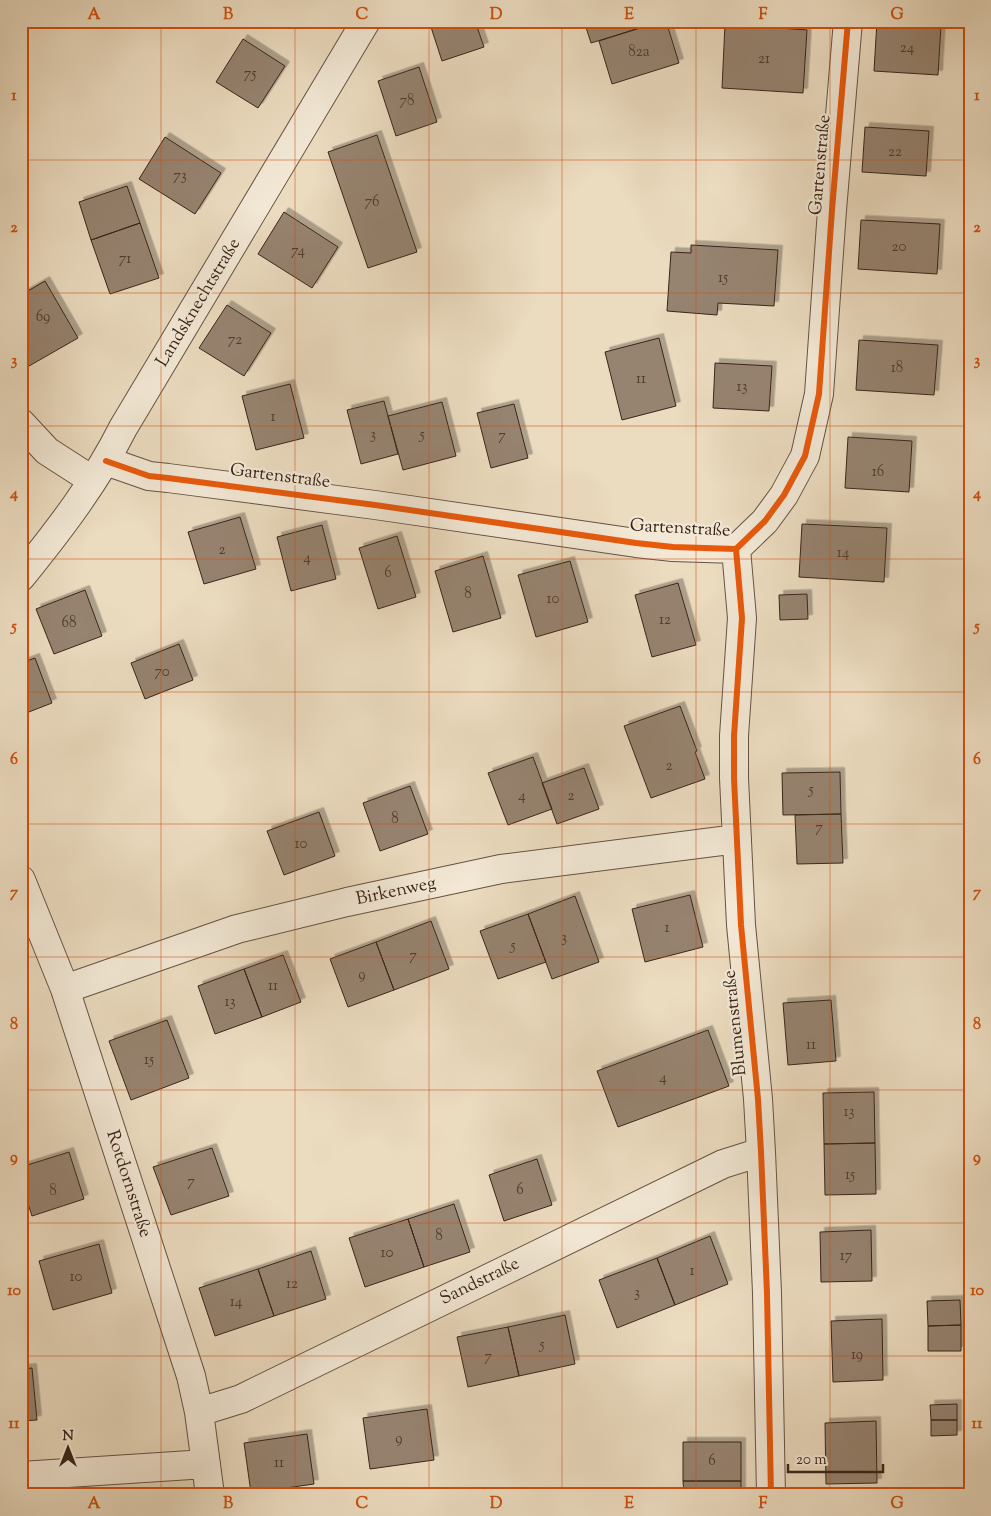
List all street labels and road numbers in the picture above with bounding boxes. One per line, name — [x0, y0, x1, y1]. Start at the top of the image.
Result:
street label: Gartenstraße — [804, 114, 838, 216]
street label: Landsknechtstraße — [150, 234, 248, 372]
street label: Gartenstraße — [228, 458, 332, 496]
street label: Gartenstraße — [629, 513, 731, 545]
street label: Birkenweg — [354, 871, 439, 913]
street label: Blumenstraße — [718, 969, 754, 1077]
street label: Rotdornstraße — [98, 1127, 158, 1241]
street label: Sandstraße — [436, 1252, 524, 1312]

